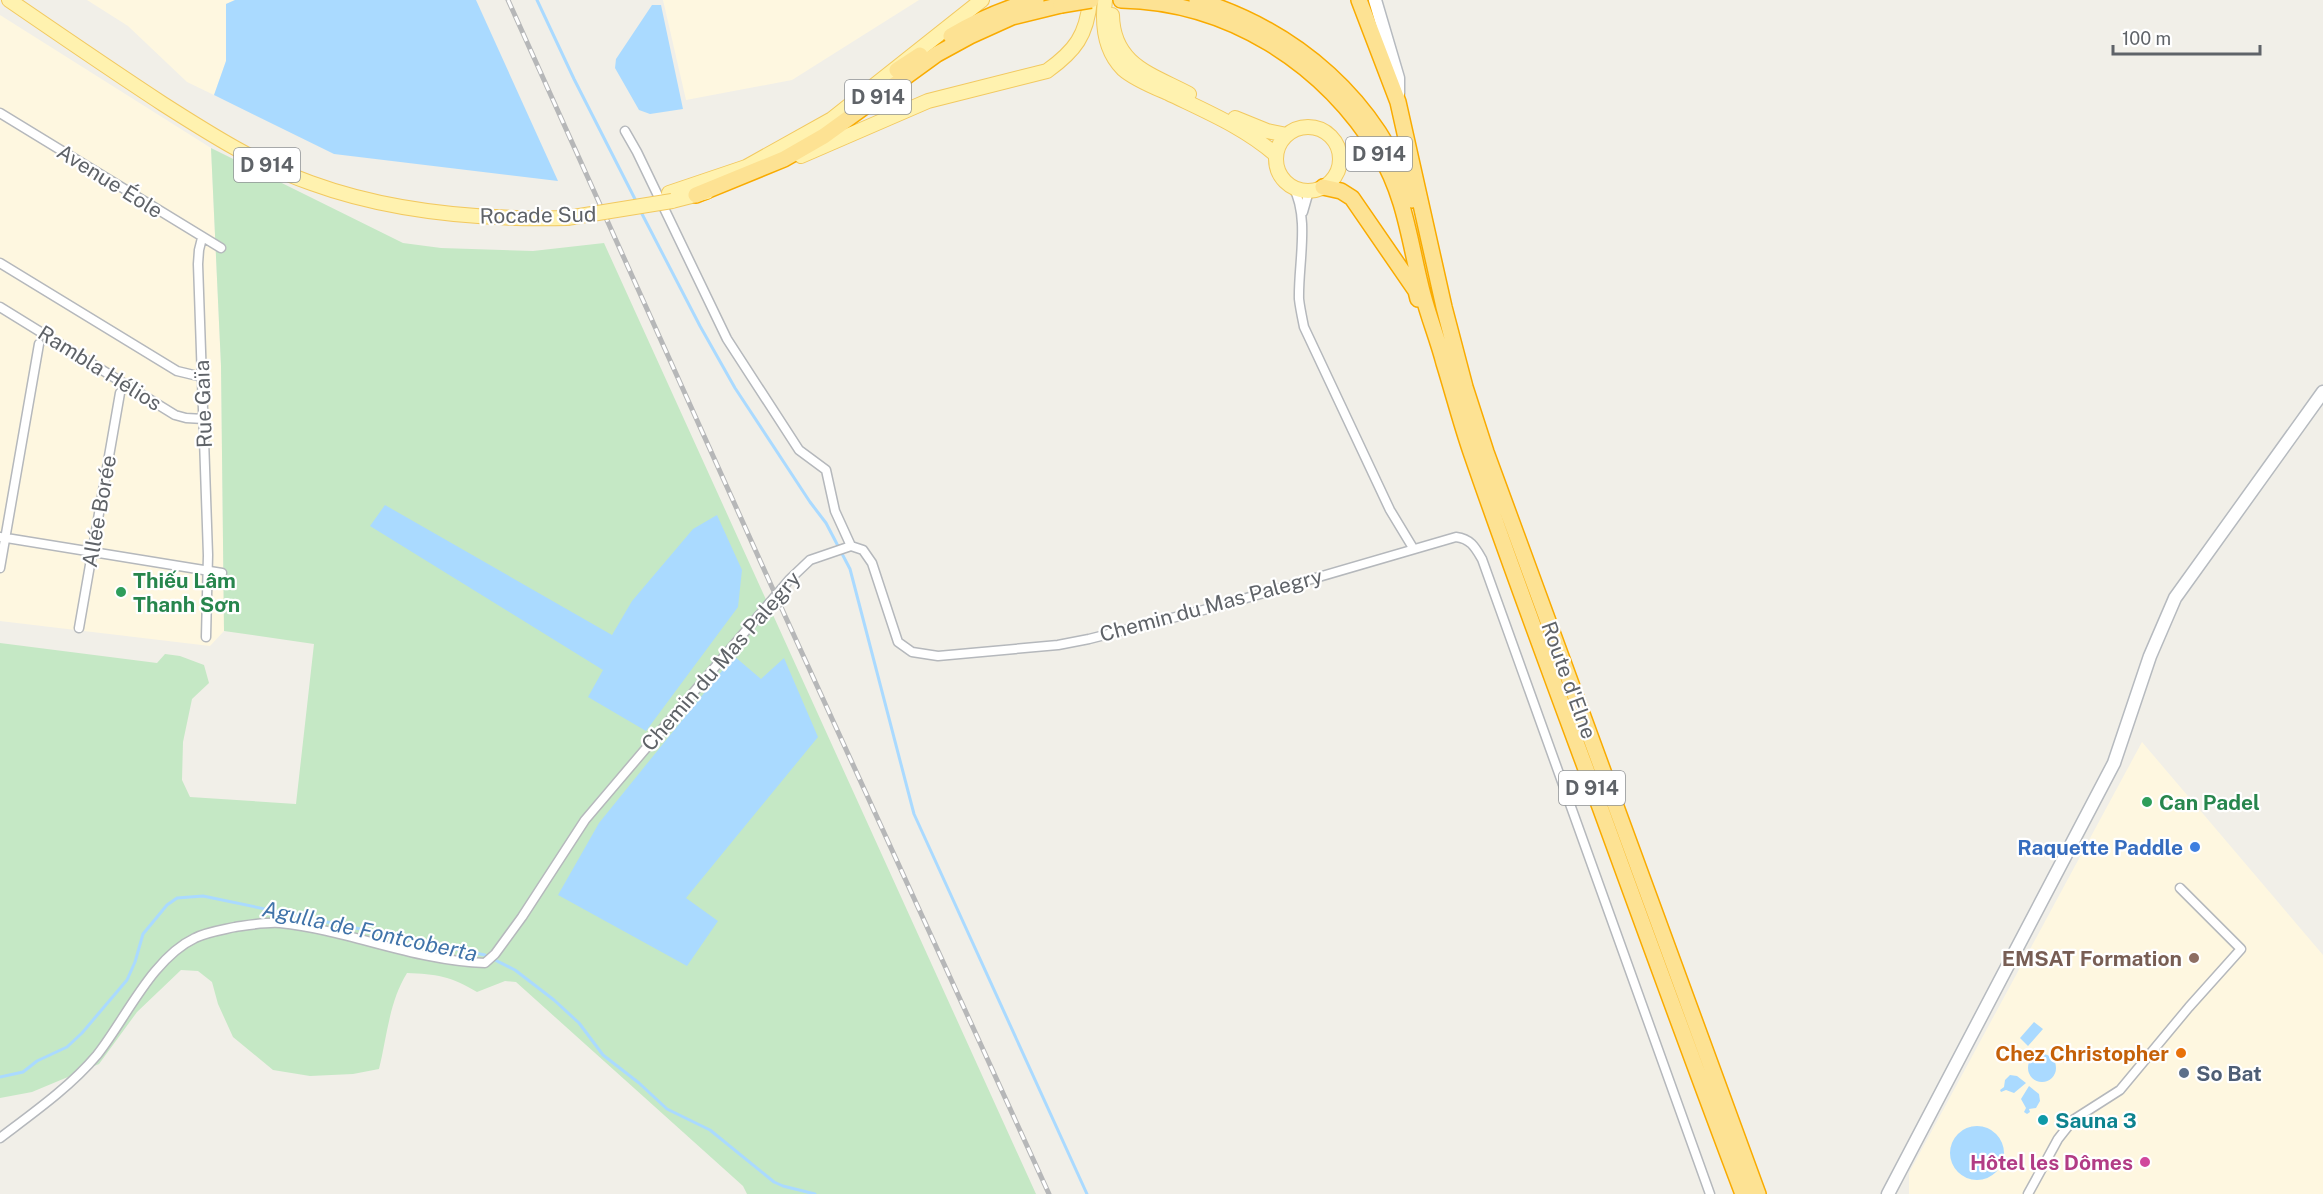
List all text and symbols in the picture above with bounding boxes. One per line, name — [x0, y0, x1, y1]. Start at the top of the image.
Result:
scale bar — [2113, 18, 2260, 56]
text: 100 m — [2122, 28, 2171, 49]
road number: D 914 — [845, 80, 911, 114]
road number: D 914 — [1346, 137, 1412, 171]
street label: Avenue Éole — [53, 139, 167, 223]
road number: D 914 — [234, 148, 300, 182]
street label: Rocade Sud — [479, 201, 597, 229]
street label: Rambla Hélios — [34, 320, 166, 416]
street label: Rue Gaïa — [189, 360, 217, 448]
street label: Allée Borée — [77, 453, 121, 569]
street label: Chemin du Mas Palegry — [1097, 563, 1325, 647]
street label: Chemin du Mas Palegry — [636, 566, 806, 756]
place label: Thiếu Lâm Thanh Sơn — [133, 568, 240, 617]
marker: Thiếu Lâm Thanh Sơn — [114, 585, 128, 599]
street label: Route d'Elne — [1536, 618, 1602, 742]
road number: D 914 — [1559, 771, 1625, 805]
place label: Can Padel — [2159, 790, 2260, 815]
marker: Can Padel — [2140, 795, 2154, 809]
place label: Raquette Paddle — [2017, 835, 2183, 860]
marker: Raquette Paddle — [2188, 840, 2202, 854]
water label: Agulla de Fontcoberta — [260, 896, 480, 966]
place label: EMSAT Formation — [2002, 946, 2182, 971]
marker: EMSAT Formation — [2187, 951, 2201, 965]
place label: Chez Christopher — [1995, 1041, 2169, 1066]
marker: Chez Christopher — [2174, 1046, 2188, 1060]
place label: So Bat — [2196, 1061, 2262, 1086]
marker: So Bat — [2177, 1066, 2191, 1080]
place label: Sauna 3 — [2055, 1108, 2137, 1133]
marker: Sauna 3 — [2036, 1113, 2050, 1127]
place label: Hôtel les Dômes — [1970, 1150, 2133, 1175]
marker: Hôtel les Dômes — [2138, 1155, 2152, 1169]

